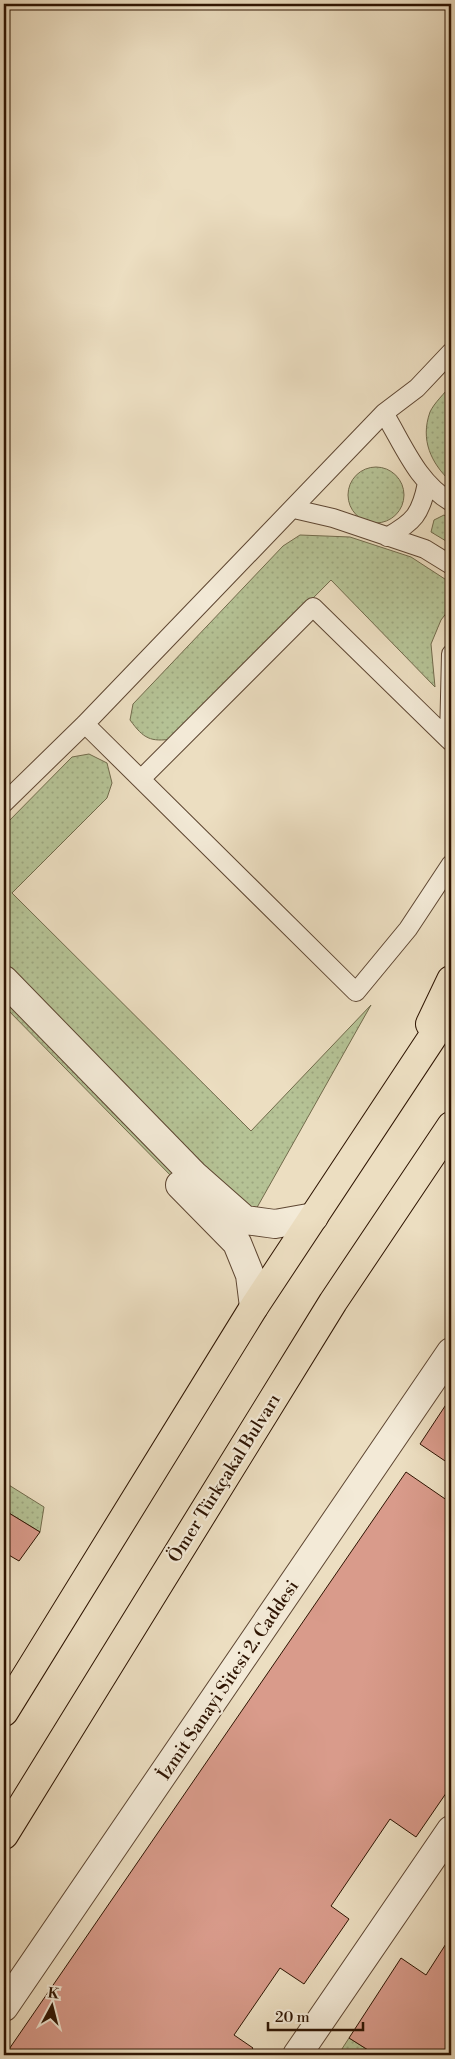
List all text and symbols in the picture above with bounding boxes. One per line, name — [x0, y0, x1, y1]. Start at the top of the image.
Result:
street label: Ömer Türkçakal Bulvarı — [163, 1389, 286, 1567]
street label: İzmit Sanayi Sitesi 2. Caddesi — [153, 1576, 304, 1785]
north arrow — [28, 1982, 78, 2032]
text: K — [47, 1984, 61, 2004]
scale bar — [268, 1999, 362, 2031]
text: 20 m — [275, 2008, 310, 2027]

